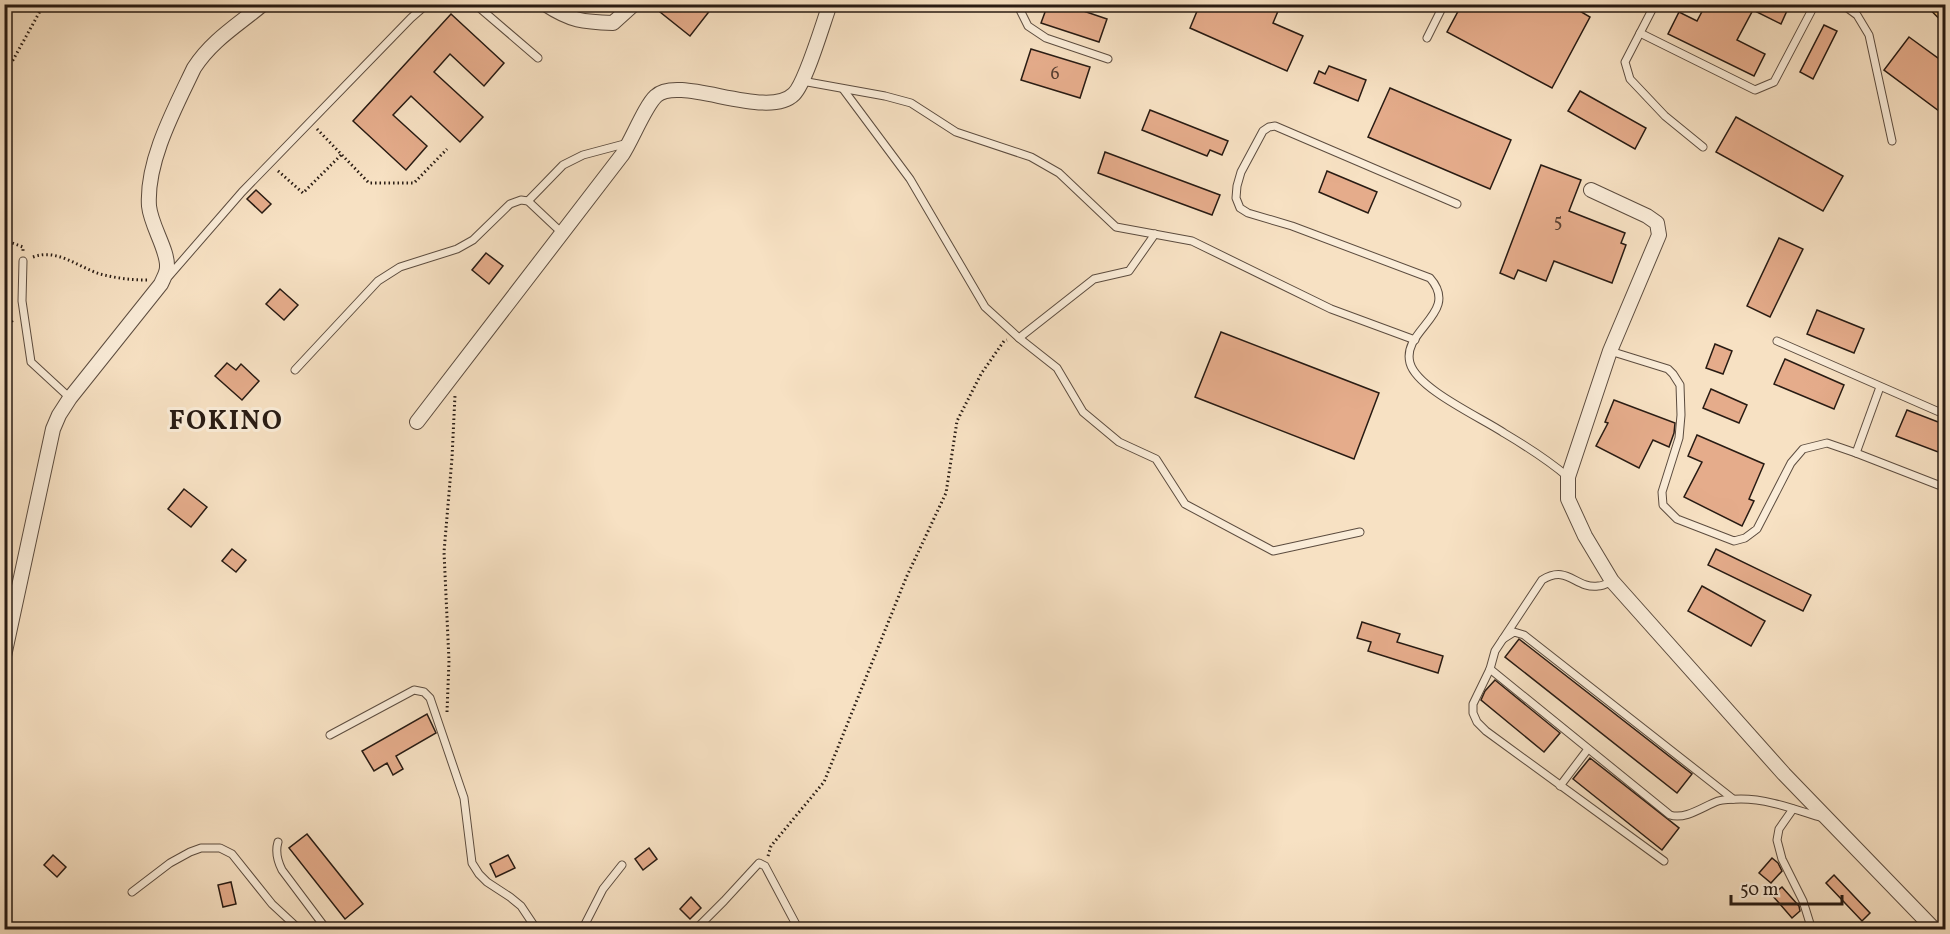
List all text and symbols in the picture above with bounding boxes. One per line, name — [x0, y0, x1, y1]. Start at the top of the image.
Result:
house number: 6 — [1050, 62, 1060, 87]
house number: 5 — [1554, 210, 1562, 235]
district label: FOKINO — [169, 403, 283, 441]
scale bar — [1731, 868, 1842, 906]
text: 50 m — [1740, 878, 1779, 903]

